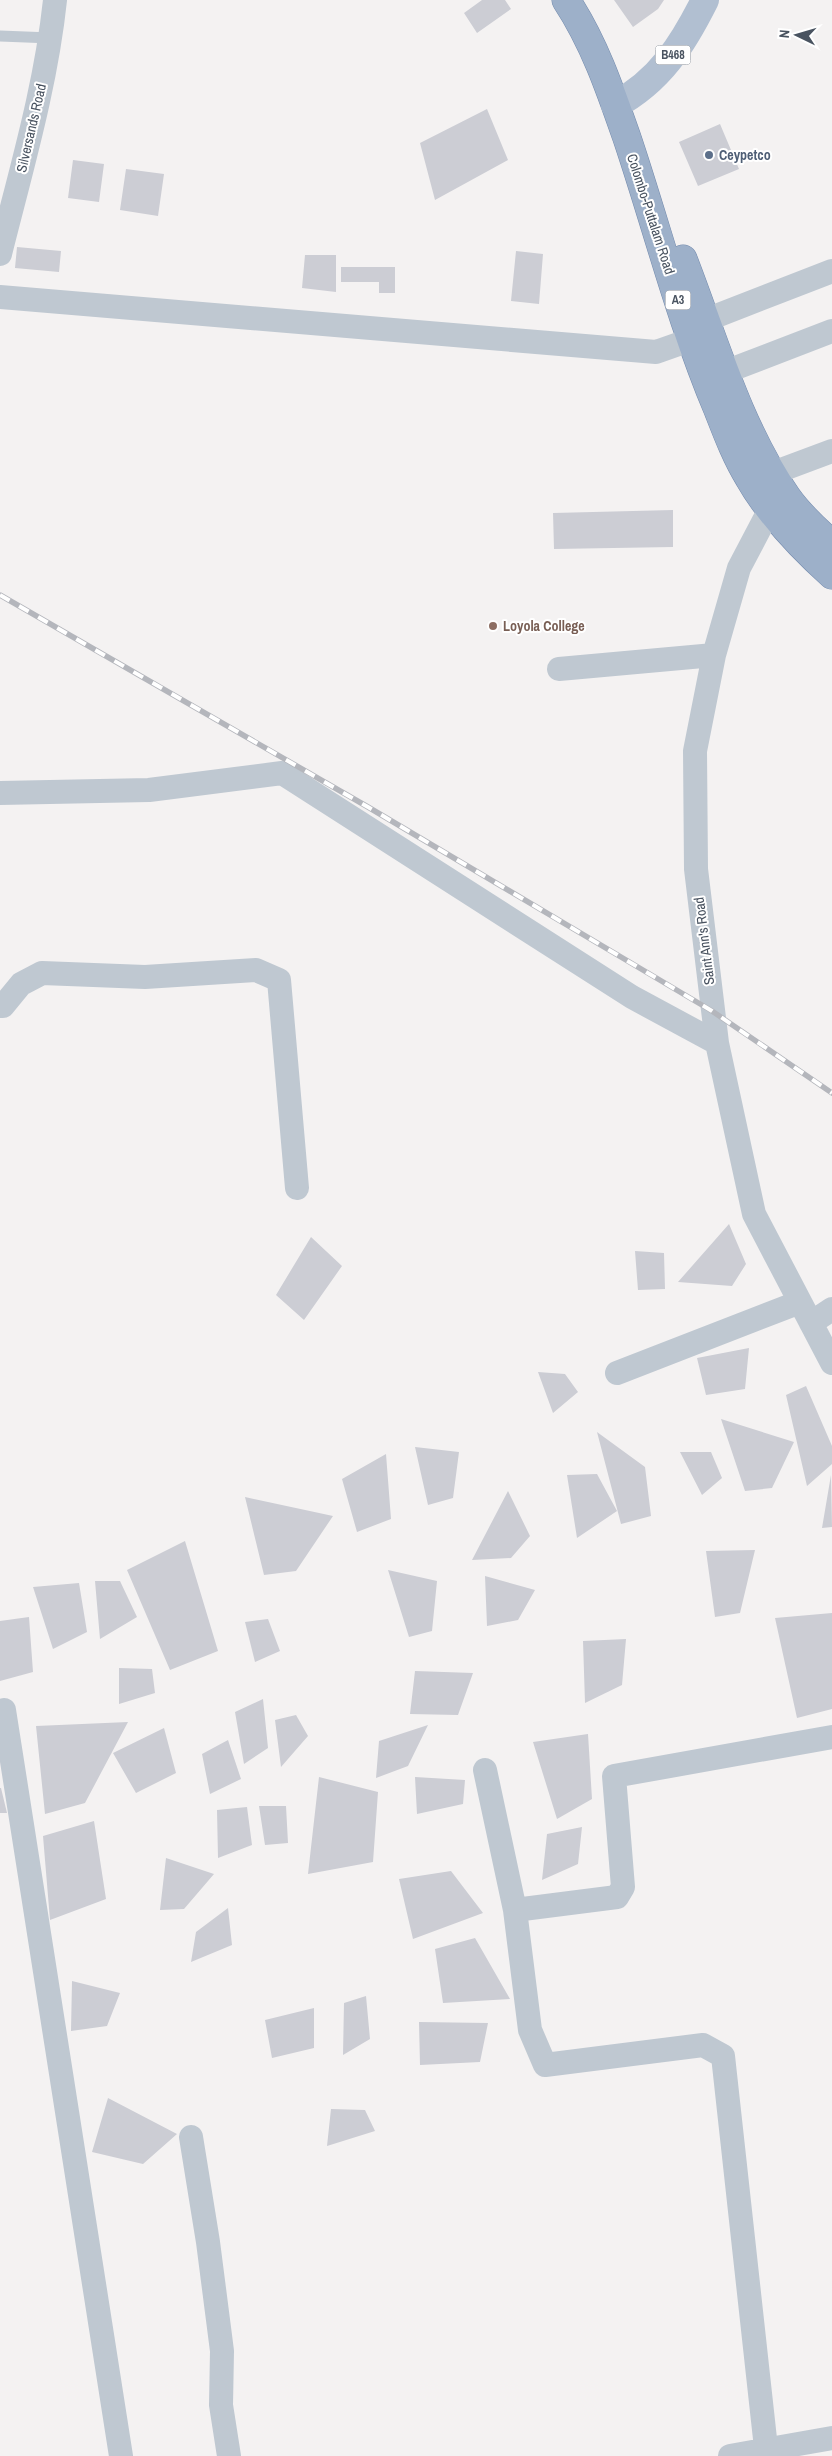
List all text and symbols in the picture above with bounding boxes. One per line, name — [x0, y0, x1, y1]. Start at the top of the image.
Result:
north arrow — [772, 10, 822, 60]
text: N — [775, 29, 793, 39]
road number: B468 — [656, 46, 690, 64]
street label: Silversands Road — [12, 82, 50, 174]
place label: Ceypetco — [719, 146, 771, 164]
marker: Ceypetco — [703, 149, 715, 161]
street label: Colombo-Puttalam Road — [623, 151, 679, 277]
road number: A3 — [666, 290, 690, 310]
place label: Loyola College — [503, 617, 585, 635]
marker: Loyola College — [487, 620, 499, 632]
street label: Saint Ann's Road — [690, 896, 718, 986]

